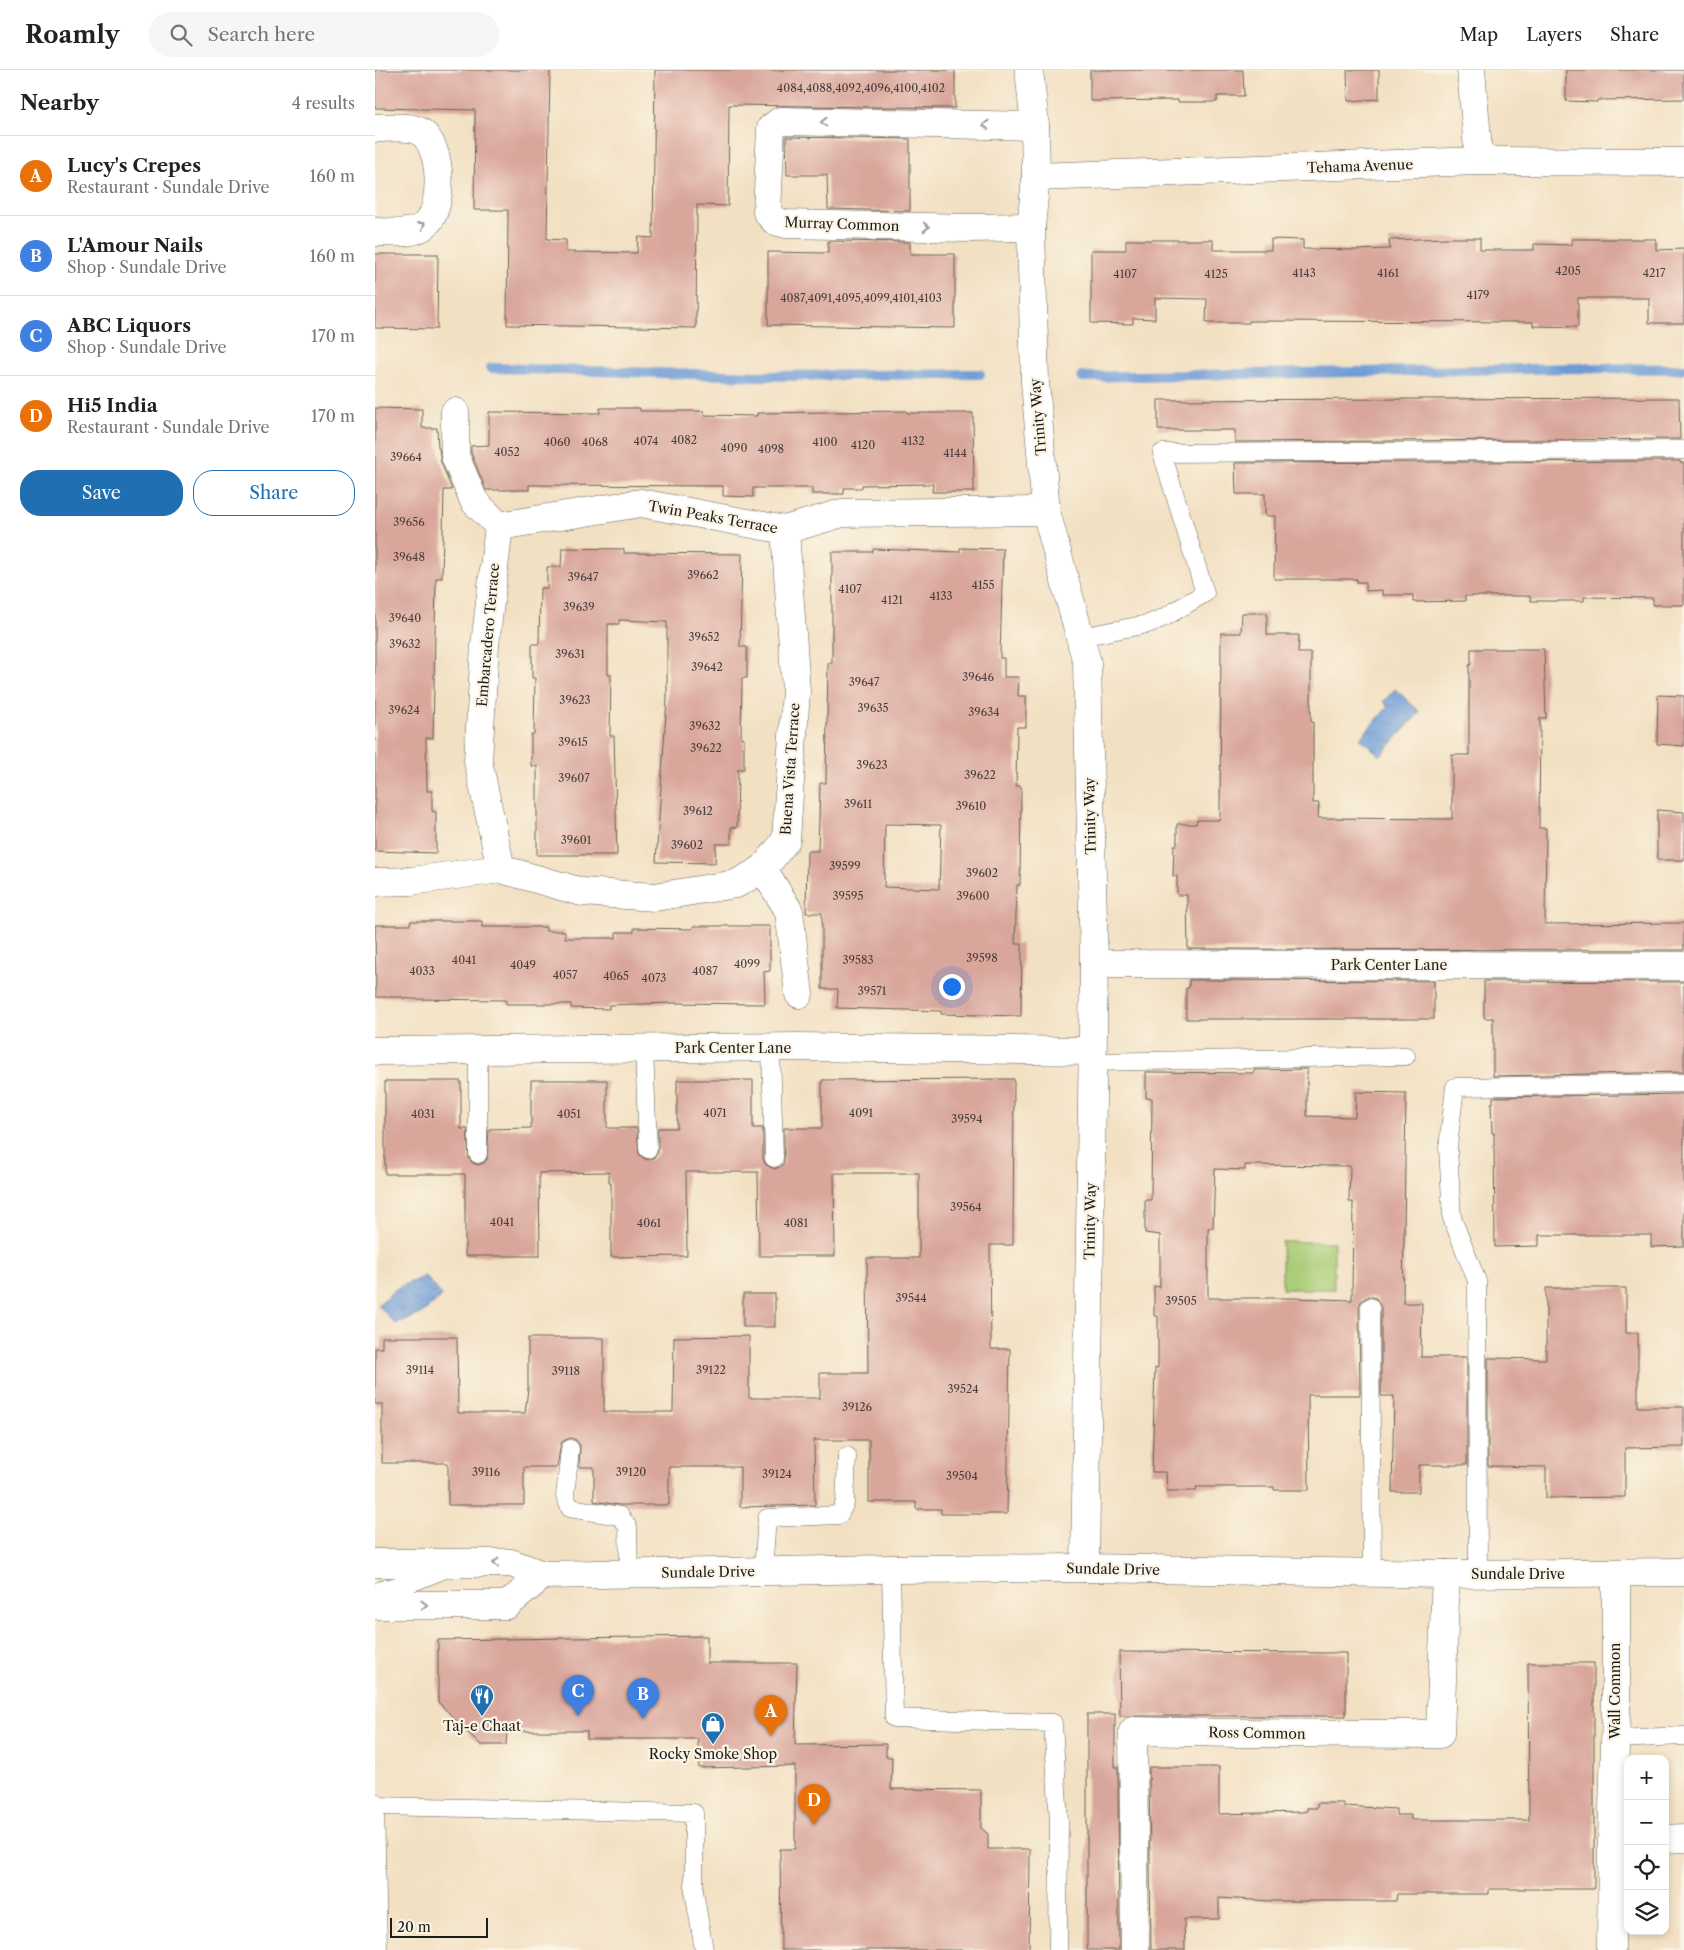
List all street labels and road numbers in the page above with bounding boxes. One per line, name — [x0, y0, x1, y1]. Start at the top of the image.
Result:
street label: Tehama Avenue — [1307, 155, 1414, 177]
street label: Murray Common — [784, 213, 900, 235]
street label: Trinity Way — [1026, 378, 1050, 456]
street label: Twin Peaks Terrace — [647, 497, 779, 537]
street label: Embarcadero Terrace — [473, 562, 503, 708]
street label: Buena Vista Terrace — [776, 702, 804, 836]
street label: Trinity Way — [1080, 777, 1100, 855]
street label: Park Center Lane — [1331, 956, 1447, 974]
street label: Park Center Lane — [675, 1039, 791, 1057]
street label: Trinity Way — [1080, 1182, 1100, 1260]
street label: Sundale Drive — [1066, 1559, 1160, 1579]
street label: Sundale Drive — [661, 1562, 755, 1582]
street label: Sundale Drive — [1471, 1565, 1565, 1583]
street label: Wall Common — [1606, 1643, 1624, 1740]
street label: Ross Common — [1208, 1723, 1306, 1743]

